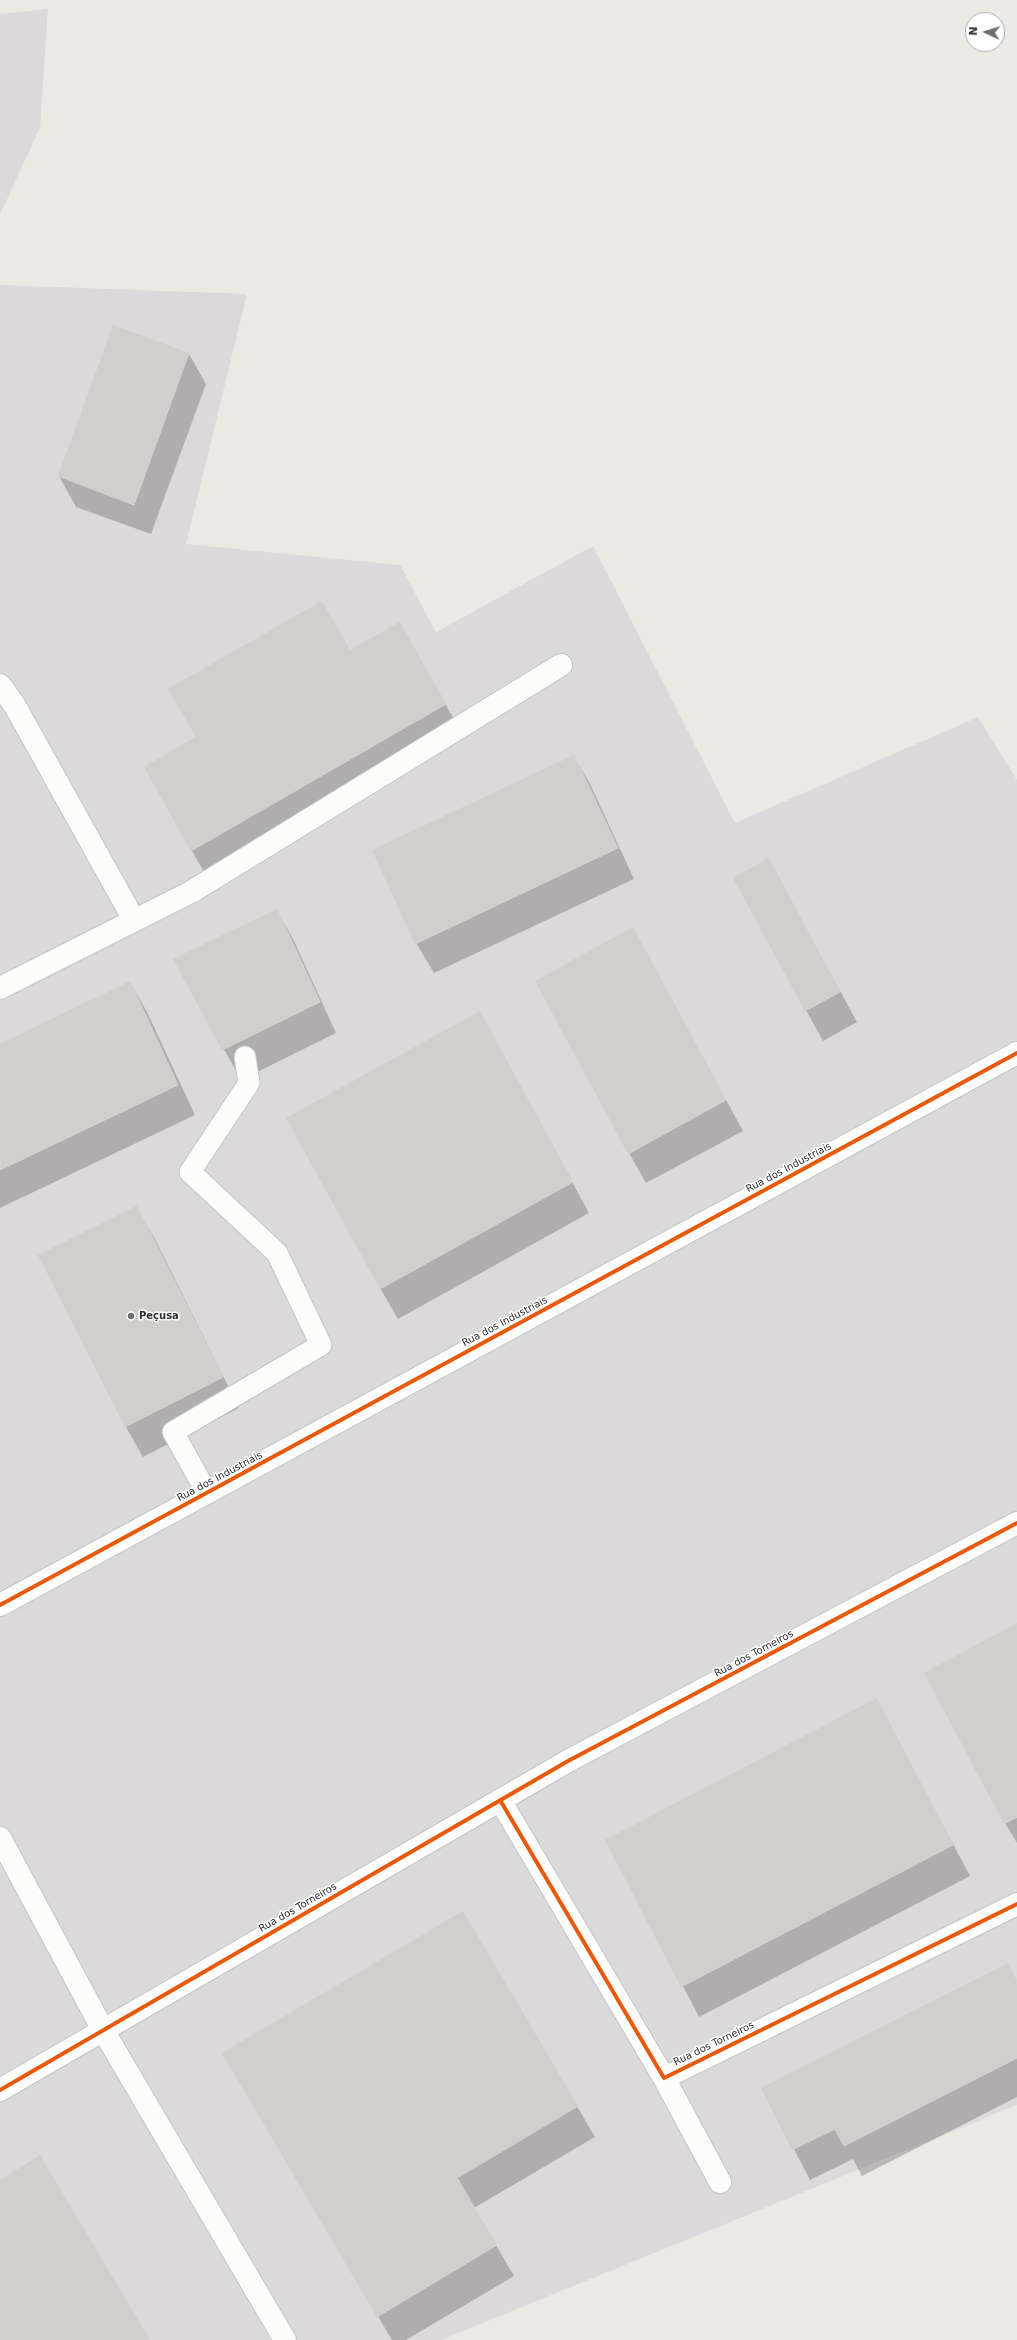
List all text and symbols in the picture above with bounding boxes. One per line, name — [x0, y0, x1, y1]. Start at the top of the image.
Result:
north arrow — [965, 12, 1005, 52]
text: N — [967, 26, 980, 36]
street label: Rua dos Industriais — [744, 1140, 834, 1196]
street label: Rua dos Industriais — [460, 1294, 550, 1350]
place label: Peçusa — [139, 1310, 179, 1322]
marker: Peçusa — [126, 1311, 136, 1321]
street label: Rua dos Industriais — [175, 1449, 265, 1505]
street label: Rua dos Torneiros — [712, 1628, 796, 1680]
street label: Rua dos Torneiros — [257, 1881, 339, 1935]
street label: Rua dos Torneiros — [672, 2019, 756, 2069]

